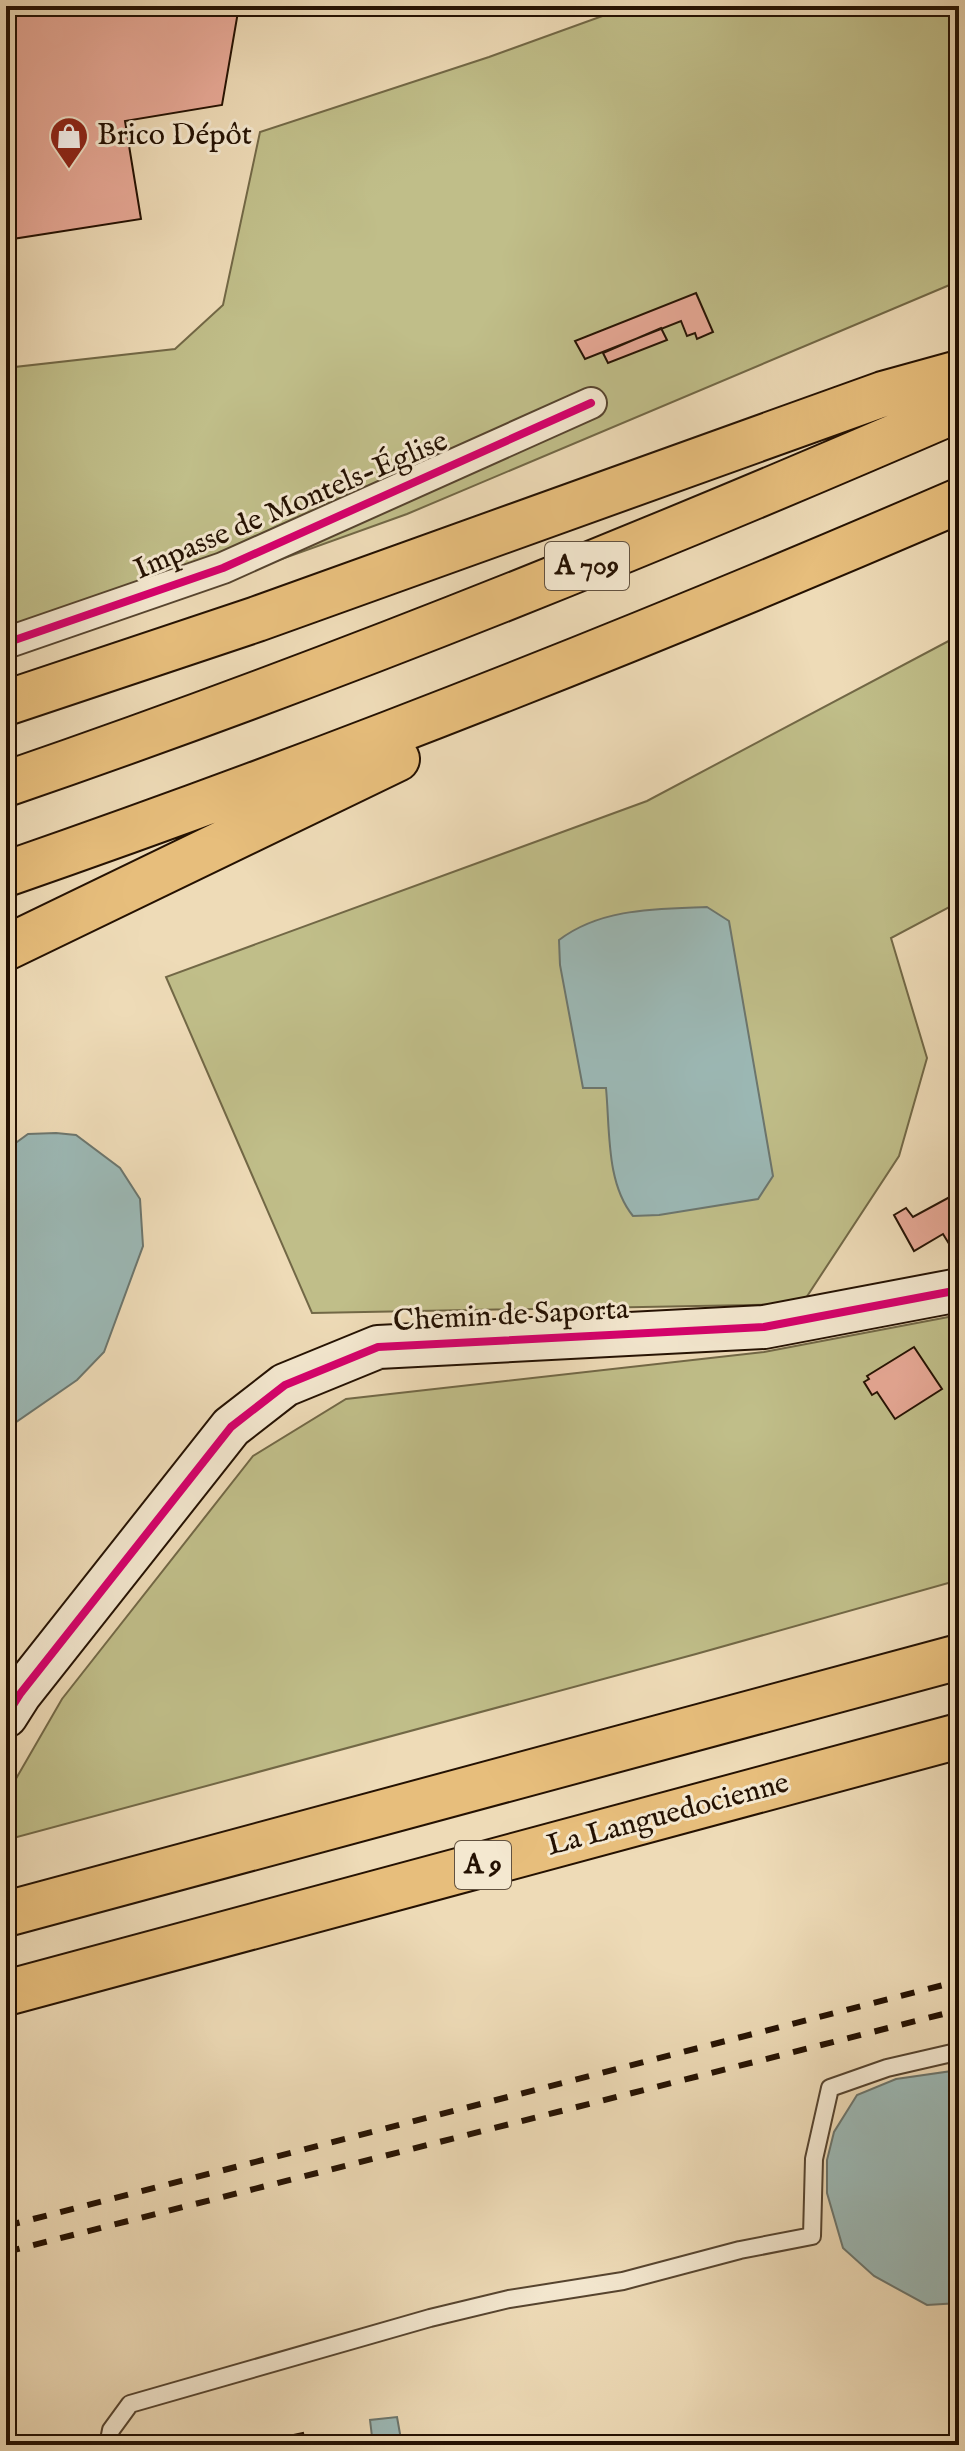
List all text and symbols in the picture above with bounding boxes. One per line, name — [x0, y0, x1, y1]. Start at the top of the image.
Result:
shop icon: Brico Dépôt — [48, 115, 90, 170]
place label: Brico Dépôt — [97, 117, 252, 155]
street label: Impasse de Montels-Église — [128, 422, 454, 589]
road number: A 709 — [545, 542, 629, 590]
street label: Chemin de Saporta — [392, 1291, 630, 1341]
street label: La Languedocienne — [543, 1764, 793, 1866]
road number: A 9 — [455, 1841, 511, 1889]

